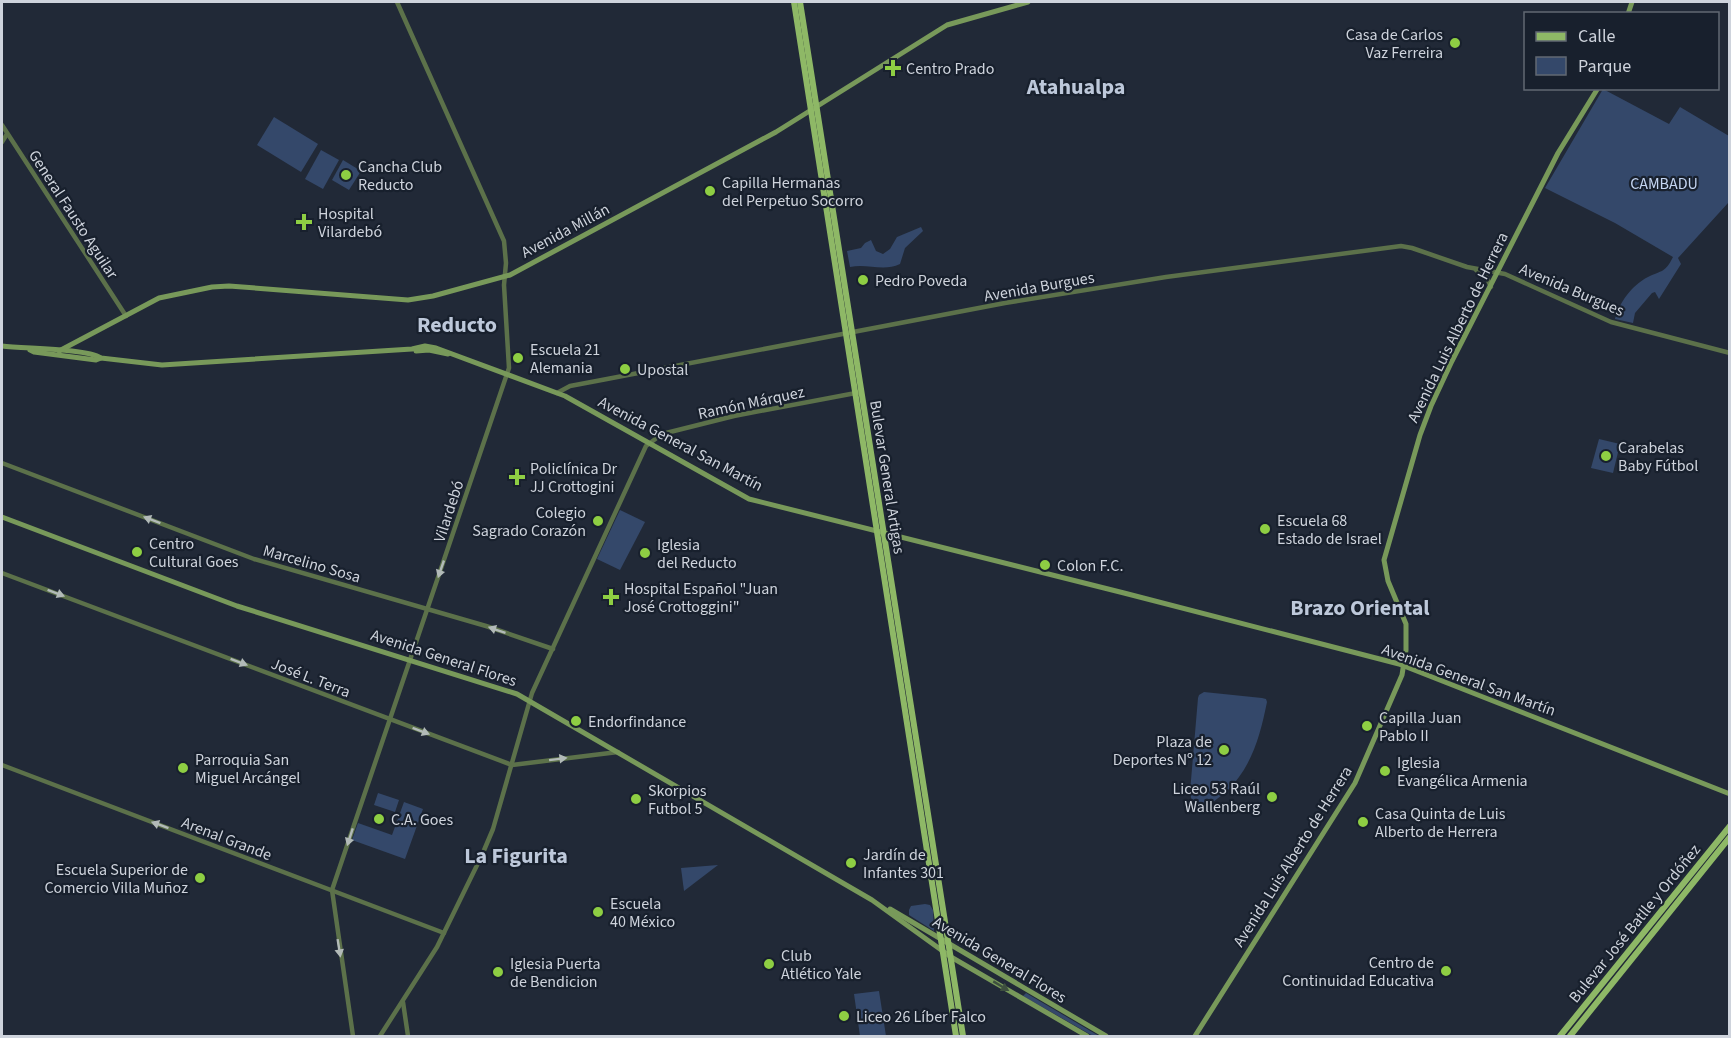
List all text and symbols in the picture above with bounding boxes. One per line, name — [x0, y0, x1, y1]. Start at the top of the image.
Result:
legend — [1524, 12, 1719, 90]
place label: Casa de Carlos Vaz Ferreira — [1346, 24, 1443, 64]
text: Calle — [1578, 24, 1616, 49]
marker: Casa de Carlos Vaz Ferreira — [1448, 36, 1462, 50]
text: Parque — [1578, 54, 1631, 79]
place label: Centro Prado — [906, 58, 994, 80]
marker: Centro Prado — [884, 59, 902, 77]
district label: Atahualpa — [1026, 71, 1125, 103]
street label: General Fausto Aguilar — [23, 146, 123, 284]
place label: Cancha Club Reducto — [358, 156, 442, 196]
marker: Cancha Club Reducto — [339, 168, 353, 182]
place label: Capilla Hermanas del Perpetuo Socorro — [722, 172, 863, 212]
park label: CAMBADU — [1630, 173, 1698, 195]
marker: Capilla Hermanas del Perpetuo Socorro — [703, 184, 717, 198]
street label: Avenida Millán — [517, 198, 614, 263]
place label: Hospital Vilardebó — [318, 203, 382, 243]
marker: Hospital Vilardebó — [295, 213, 313, 231]
street label: Avenida Luis Alberto de Herrera — [1402, 228, 1514, 426]
street label: Avenida Burgues — [1516, 258, 1628, 322]
street label: Avenida Burgues — [982, 266, 1096, 308]
place label: Pedro Poveda — [875, 270, 967, 292]
marker: Pedro Poveda — [856, 273, 870, 287]
district label: Reducto — [417, 309, 497, 341]
place label: Escuela 21 Alemania — [530, 339, 600, 379]
marker: Escuela 21 Alemania — [511, 351, 525, 365]
place label: Upostal — [637, 359, 688, 381]
marker: Upostal — [618, 362, 632, 376]
street label: Ramón Márquez — [696, 381, 807, 425]
street label: Avenida General San Martín — [594, 391, 767, 497]
street label: Bulevar General Artigas — [864, 399, 910, 556]
place label: Carabelas Baby Fútbol — [1618, 437, 1698, 477]
marker: Carabelas Baby Fútbol — [1599, 449, 1613, 463]
place label: Policlínica Dr JJ Crottogini — [530, 458, 618, 498]
marker: Policlínica Dr JJ Crottogini — [508, 468, 526, 486]
street label: Vilardebó — [429, 477, 469, 545]
place label: Colegio Sagrado Corazón — [472, 502, 586, 542]
place label: Escuela 68 Estado de Israel — [1277, 510, 1382, 550]
one-way arrow — [142, 514, 160, 524]
marker: Colegio Sagrado Corazón — [591, 514, 605, 528]
marker: Escuela 68 Estado de Israel — [1258, 522, 1272, 536]
place label: Centro Cultural Goes — [149, 533, 239, 573]
place label: Iglesia del Reducto — [657, 534, 737, 574]
street label: Marcelino Sosa — [260, 540, 363, 588]
marker: Centro Cultural Goes — [130, 545, 144, 559]
marker: Iglesia del Reducto — [638, 546, 652, 560]
place label: Colon F.C. — [1057, 555, 1123, 577]
marker: Colon F.C. — [1038, 558, 1052, 572]
one-way arrow — [436, 560, 446, 578]
place label: Hospital Español "Juan José Crottoggini" — [624, 578, 778, 618]
one-way arrow — [48, 588, 66, 598]
marker: Hospital Español "Juan José Crottoggini" — [602, 588, 620, 606]
district label: Brazo Oriental — [1290, 592, 1430, 624]
street label: Avenida General Flores — [368, 624, 520, 692]
one-way arrow — [488, 624, 506, 634]
street label: Avenida General San Martín — [1379, 638, 1559, 722]
street label: José L. Terra — [268, 653, 353, 703]
one-way arrow — [230, 658, 248, 667]
place label: Capilla Juan Pablo II — [1379, 707, 1462, 747]
place label: Endorfindance — [588, 711, 686, 733]
marker: Endorfindance — [569, 714, 583, 728]
marker: Capilla Juan Pablo II — [1360, 719, 1374, 733]
one-way arrow — [412, 727, 430, 736]
place label: Plaza de Deportes Nº 12 — [1113, 731, 1212, 771]
marker: Plaza de Deportes Nº 12 — [1217, 743, 1231, 757]
place label: Parroquia San Miguel Arcángel — [195, 749, 300, 789]
place label: Iglesia Evangélica Armenia — [1397, 752, 1528, 792]
one-way arrow — [549, 755, 568, 764]
marker: Parroquia San Miguel Arcángel — [176, 761, 190, 775]
street label: Avenida Luis Alberto de Herrera — [1228, 762, 1358, 951]
marker: Iglesia Evangélica Armenia — [1378, 764, 1392, 778]
place label: Liceo 53 Raúl Wallenberg — [1173, 778, 1260, 818]
place label: Skorpios Futbol 5 — [648, 780, 707, 820]
marker: Liceo 53 Raúl Wallenberg — [1265, 790, 1279, 804]
marker: Skorpios Futbol 5 — [629, 792, 643, 806]
place label: Casa Quinta de Luis Alberto de Herrera — [1375, 803, 1506, 843]
place label: C.A. Goes — [391, 809, 453, 831]
street label: Arenal Grande — [178, 812, 275, 866]
marker: C.A. Goes — [372, 812, 386, 826]
marker: Casa Quinta de Luis Alberto de Herrera — [1356, 815, 1370, 829]
one-way arrow — [150, 820, 168, 830]
one-way arrow — [345, 828, 354, 846]
district label: La Figurita — [464, 840, 568, 872]
street label: Bulevar José Batlle y Ordóñez — [1564, 840, 1706, 1007]
place label: Jardín de Infantes 301 — [863, 844, 944, 884]
marker: Jardín de Infantes 301 — [844, 856, 858, 870]
place label: Escuela Superior de Comercio Villa Muñoz — [44, 859, 188, 899]
marker: Escuela Superior de Comercio Villa Muñoz — [193, 871, 207, 885]
place label: Escuela 40 México — [610, 893, 675, 933]
marker: Escuela 40 México — [591, 905, 605, 919]
street label: Avenida General Flores — [928, 911, 1071, 1009]
one-way arrow — [335, 939, 344, 958]
place label: Club Atlético Yale — [781, 945, 862, 985]
place label: Centro de Continuidad Educativa — [1282, 952, 1434, 992]
place label: Iglesia Puerta de Bendicion — [510, 953, 601, 993]
marker: Club Atlético Yale — [762, 957, 776, 971]
marker: Centro de Continuidad Educativa — [1439, 964, 1453, 978]
marker: Iglesia Puerta de Bendicion — [491, 965, 505, 979]
one-way arrow — [993, 981, 1009, 992]
place label: Liceo 26 Líber Falco — [856, 1006, 986, 1028]
marker: Liceo 26 Líber Falco — [837, 1009, 851, 1023]

